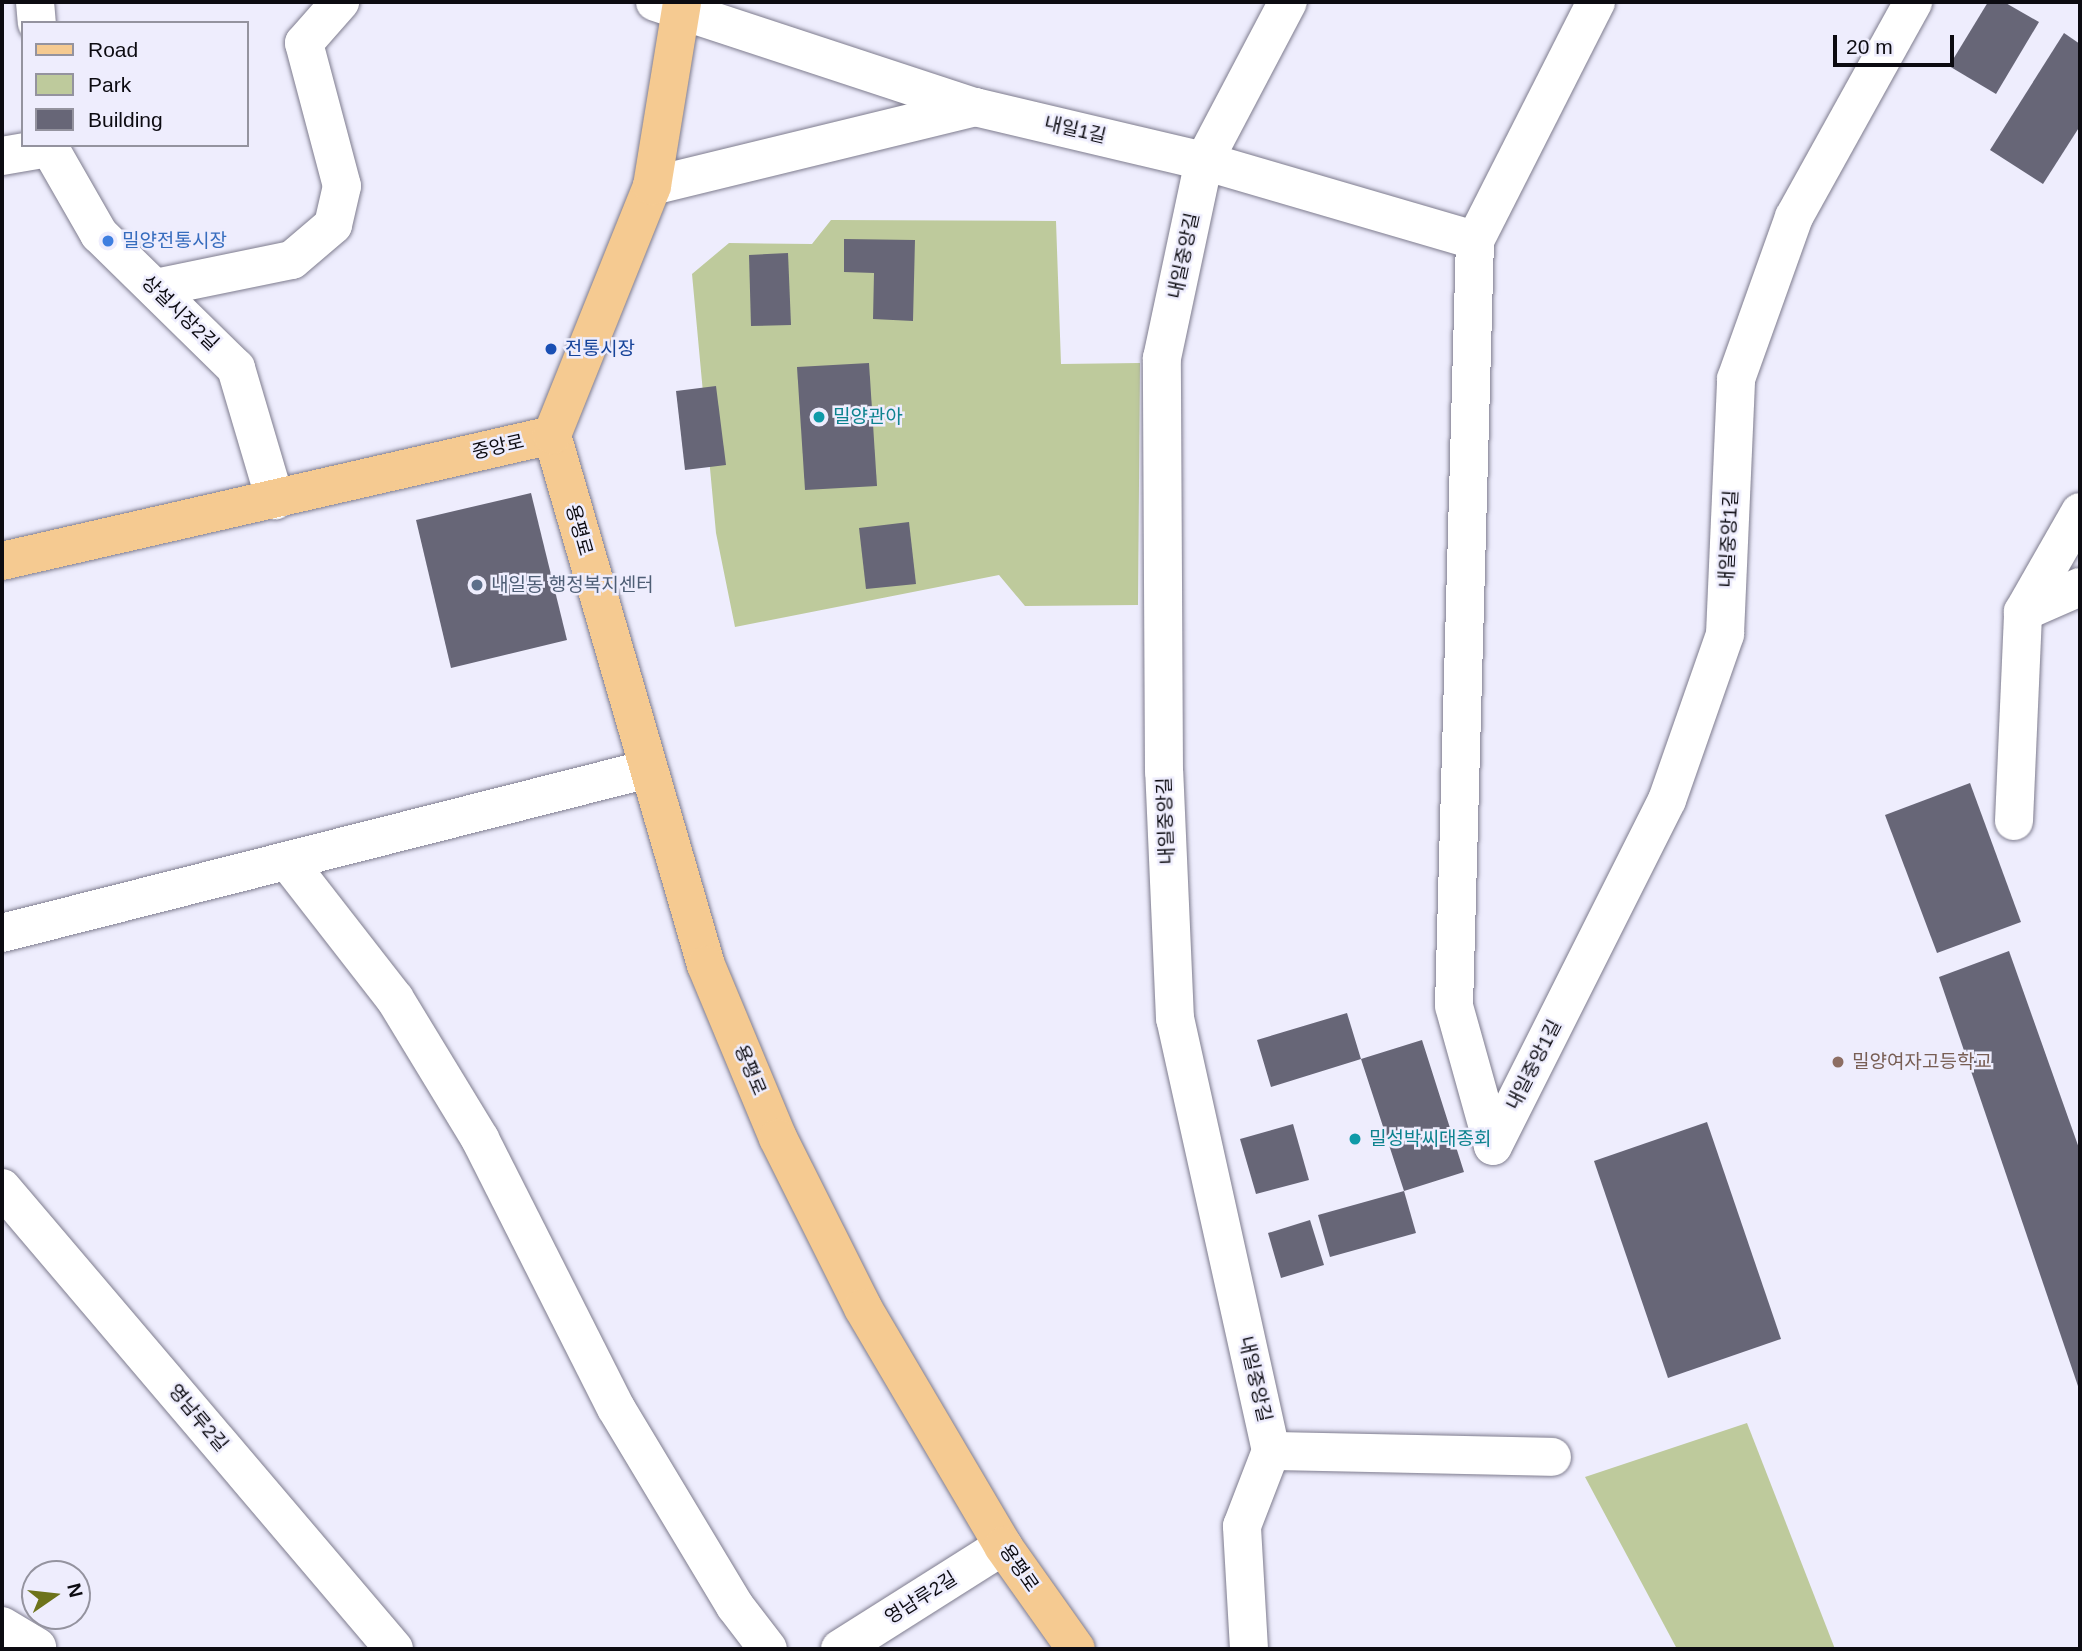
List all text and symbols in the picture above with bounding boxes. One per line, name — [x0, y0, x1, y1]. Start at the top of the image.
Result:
legend — [21, 21, 248, 147]
scale bar — [1837, 21, 1958, 65]
text: 20 m — [1846, 35, 1893, 58]
text: Road — [88, 38, 138, 61]
text: Park — [88, 73, 131, 96]
text: Building — [88, 108, 163, 131]
street label: 내일1길 — [1042, 112, 1108, 148]
street label: 내일중앙길 — [1164, 211, 1204, 301]
place label: 밀양전통시장 — [122, 230, 227, 252]
marker: 밀양전통시장 — [100, 233, 116, 249]
street label: 상설시장2길 — [137, 271, 223, 355]
place label: 전통시장 — [565, 338, 635, 360]
marker: 전통시장 — [543, 341, 559, 357]
place label: 밀양관아 — [833, 406, 903, 428]
marker: 밀양관아 — [811, 409, 827, 425]
street label: 중앙로 — [470, 430, 526, 464]
street label: 내일중앙1길 — [1715, 489, 1743, 589]
street label: 용평로 — [561, 502, 597, 558]
place label: 내일동 행정복지센터 — [491, 574, 654, 596]
marker: 내일동 행정복지센터 — [469, 577, 485, 593]
street label: 내일중앙길 — [1153, 777, 1179, 865]
street label: 내일중앙1길 — [1502, 1016, 1566, 1114]
street label: 용평로 — [729, 1041, 771, 1099]
place label: 밀양여자고등학교 — [1852, 1051, 1992, 1073]
marker: 밀양여자고등학교 — [1830, 1054, 1846, 1070]
place label: 밀성박씨대종회 — [1369, 1128, 1491, 1150]
marker: 밀성박씨대종회 — [1347, 1131, 1363, 1147]
street label: 내일중앙길 — [1234, 1334, 1276, 1424]
street label: 영남루2길 — [163, 1380, 233, 1456]
street label: 용평로 — [995, 1540, 1043, 1596]
north arrow — [21, 1560, 91, 1630]
street label: 영남루2길 — [881, 1567, 961, 1629]
text: N — [63, 1581, 87, 1599]

